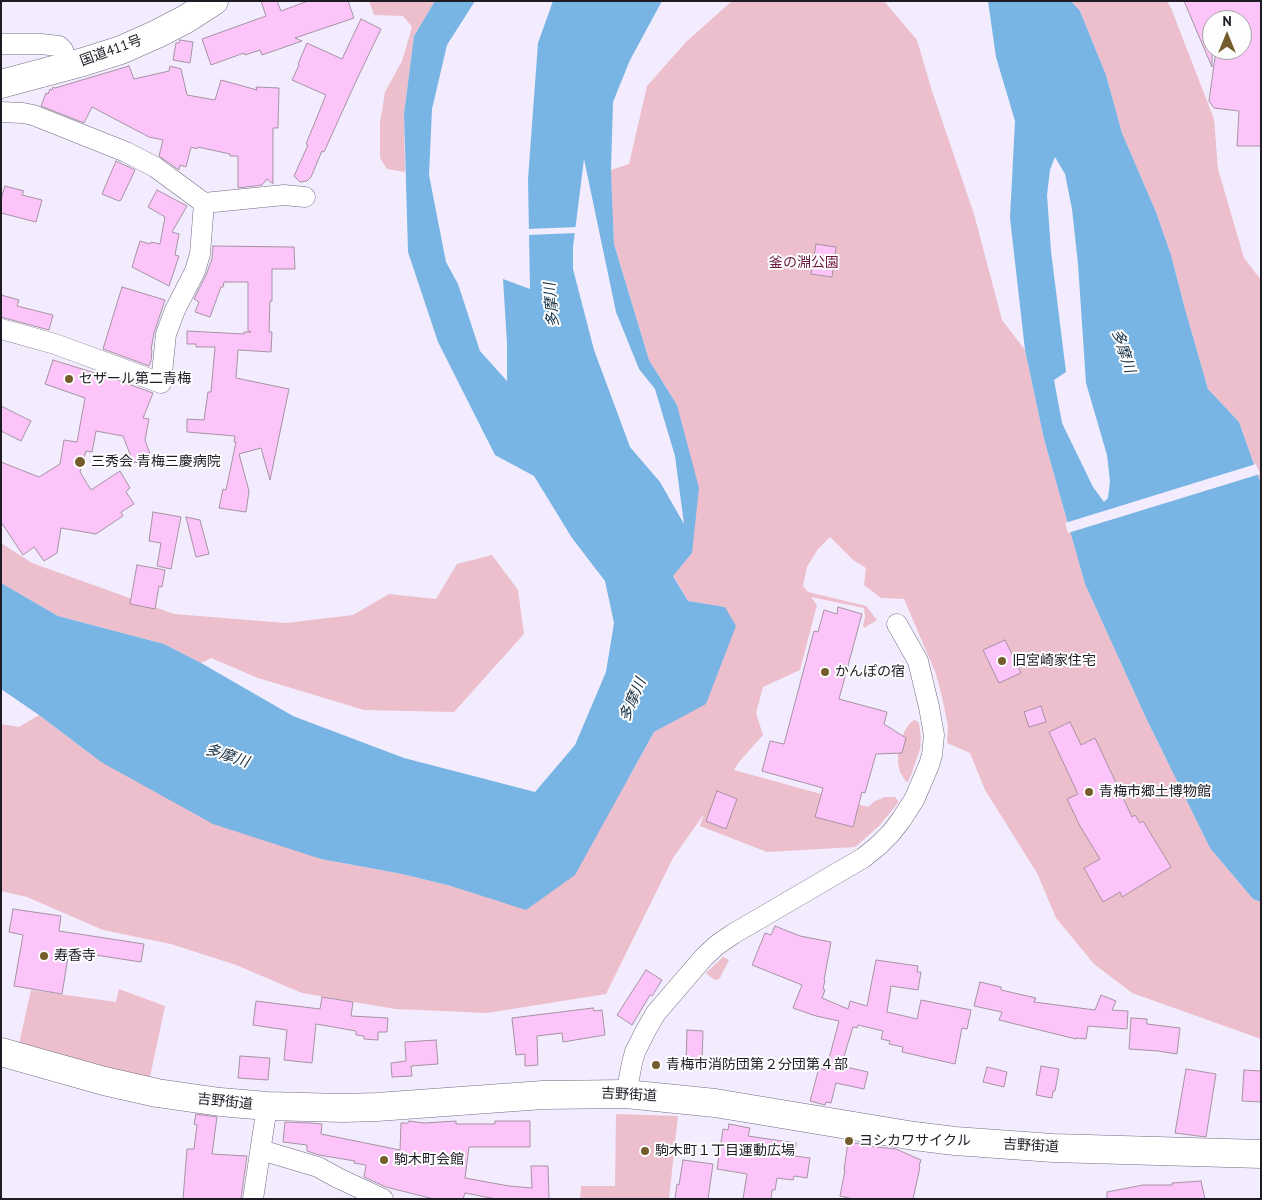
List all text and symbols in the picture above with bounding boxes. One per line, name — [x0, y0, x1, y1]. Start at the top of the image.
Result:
north arrow — [1202, 10, 1252, 60]
text: N — [1222, 12, 1232, 30]
street label: 国道411号 — [78, 32, 144, 70]
park label: 釜の淵公園 — [769, 255, 839, 271]
water label: 多摩川 — [541, 282, 563, 328]
water label: 多摩川 — [1107, 327, 1139, 375]
place label: セザール第二青梅 — [79, 371, 191, 387]
marker: セザール第二青梅 — [63, 373, 75, 385]
place label: 三秀会 青梅三慶病院 — [91, 454, 221, 470]
marker: 三秀会 青梅三慶病院 — [73, 455, 87, 469]
place label: 旧宮崎家住宅 — [1012, 653, 1096, 669]
marker: 旧宮崎家住宅 — [996, 655, 1008, 667]
place label: かんぽの宿 — [835, 664, 905, 680]
marker: かんぽの宿 — [819, 666, 831, 678]
water label: 多摩川 — [616, 676, 650, 724]
water label: 多摩川 — [203, 740, 251, 772]
place label: 青梅市郷土博物館 — [1099, 784, 1211, 800]
marker: 青梅市郷土博物館 — [1083, 786, 1095, 798]
place label: 寿香寺 — [54, 948, 96, 964]
marker: 寿香寺 — [38, 950, 50, 962]
place label: 青梅市消防団第２分団第４部 — [666, 1057, 848, 1073]
marker: 青梅市消防団第２分団第４部 — [650, 1059, 662, 1071]
street label: 吉野街道 — [601, 1085, 657, 1105]
street label: 吉野街道 — [196, 1091, 254, 1113]
place label: ヨシカワサイクル — [859, 1133, 971, 1149]
marker: ヨシカワサイクル — [843, 1135, 855, 1147]
street label: 吉野街道 — [1003, 1136, 1059, 1156]
place label: 駒木町１丁目運動広場 — [655, 1143, 795, 1159]
marker: 駒木町１丁目運動広場 — [639, 1145, 651, 1157]
place label: 駒木町会館 — [394, 1152, 464, 1168]
marker: 駒木町会館 — [378, 1154, 390, 1166]

